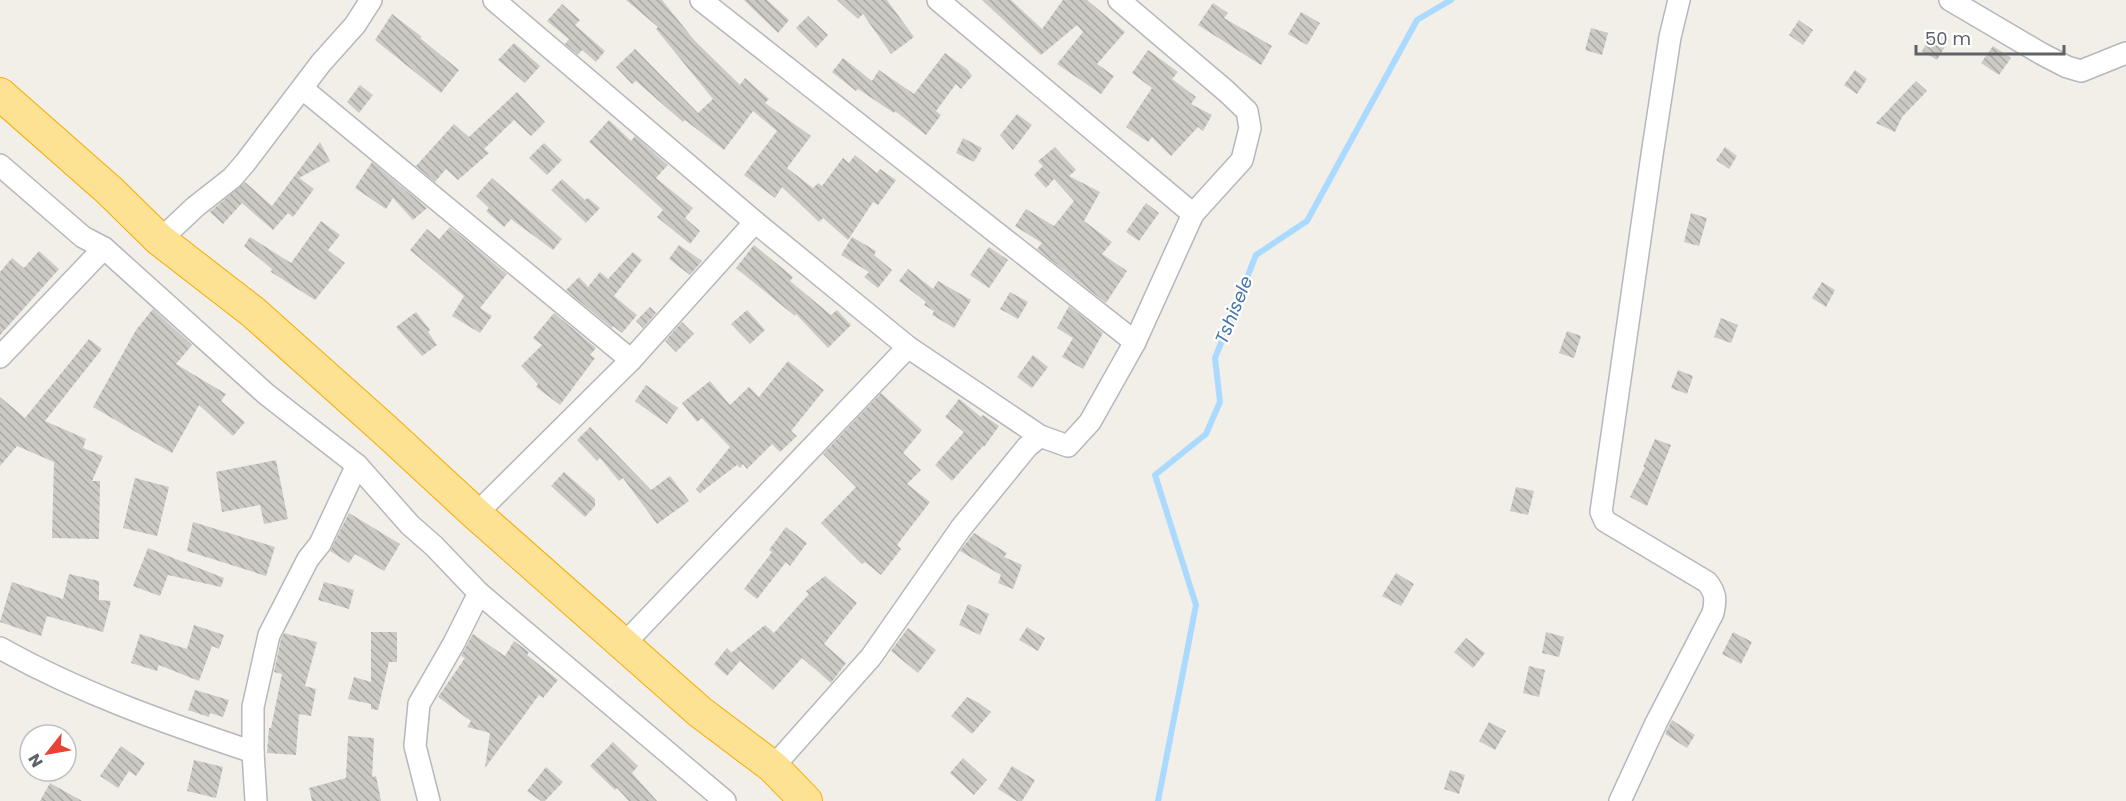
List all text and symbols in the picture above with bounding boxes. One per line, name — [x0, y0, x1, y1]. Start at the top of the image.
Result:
scale bar — [1916, 18, 2064, 56]
text: 50 m — [1925, 26, 1971, 51]
water label: Tshisele — [1209, 272, 1258, 348]
north arrow — [18, 723, 78, 783]
text: N — [23, 749, 49, 772]

